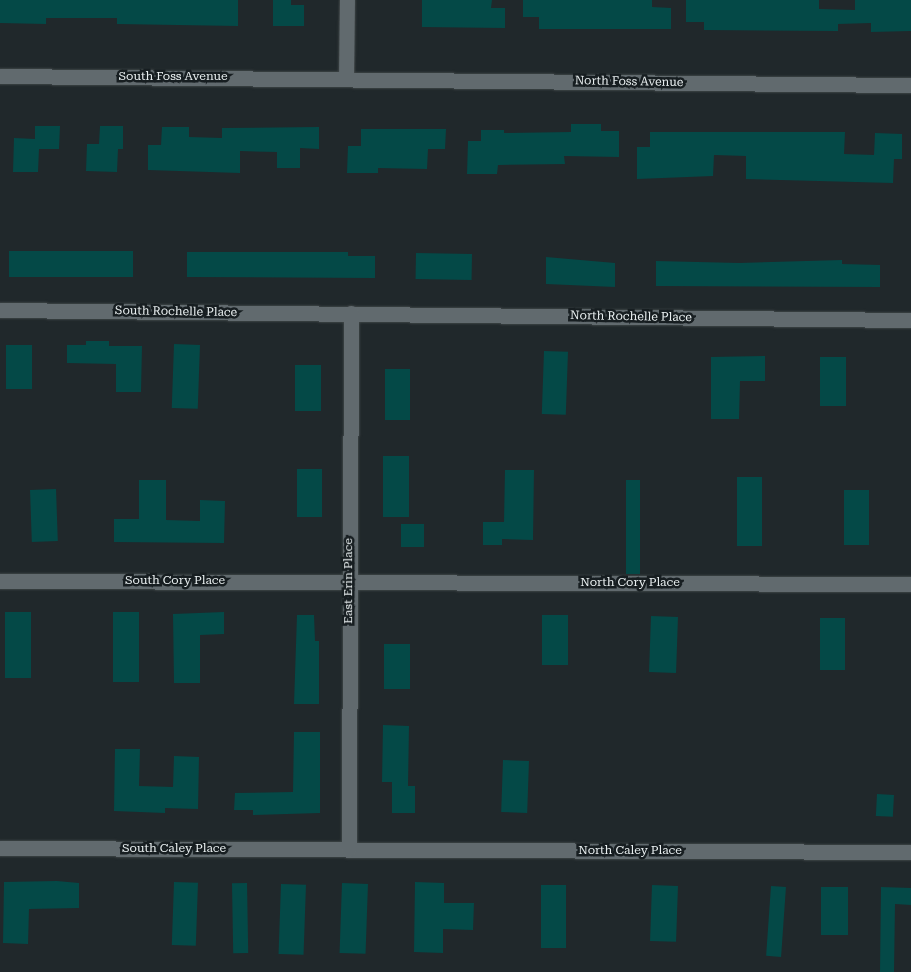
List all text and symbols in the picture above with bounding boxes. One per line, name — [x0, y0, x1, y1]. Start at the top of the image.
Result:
street label: South Foss Avenue — [118, 70, 228, 84]
street label: North Foss Avenue — [575, 74, 683, 90]
street label: South Rochelle Place — [115, 304, 237, 320]
street label: North Rochelle Place — [570, 309, 692, 325]
street label: East Erin Place — [342, 538, 356, 624]
street label: South Cory Place — [125, 574, 225, 588]
street label: North Cory Place — [580, 576, 680, 590]
street label: South Caley Place — [122, 842, 226, 856]
street label: North Caley Place — [578, 844, 682, 858]

